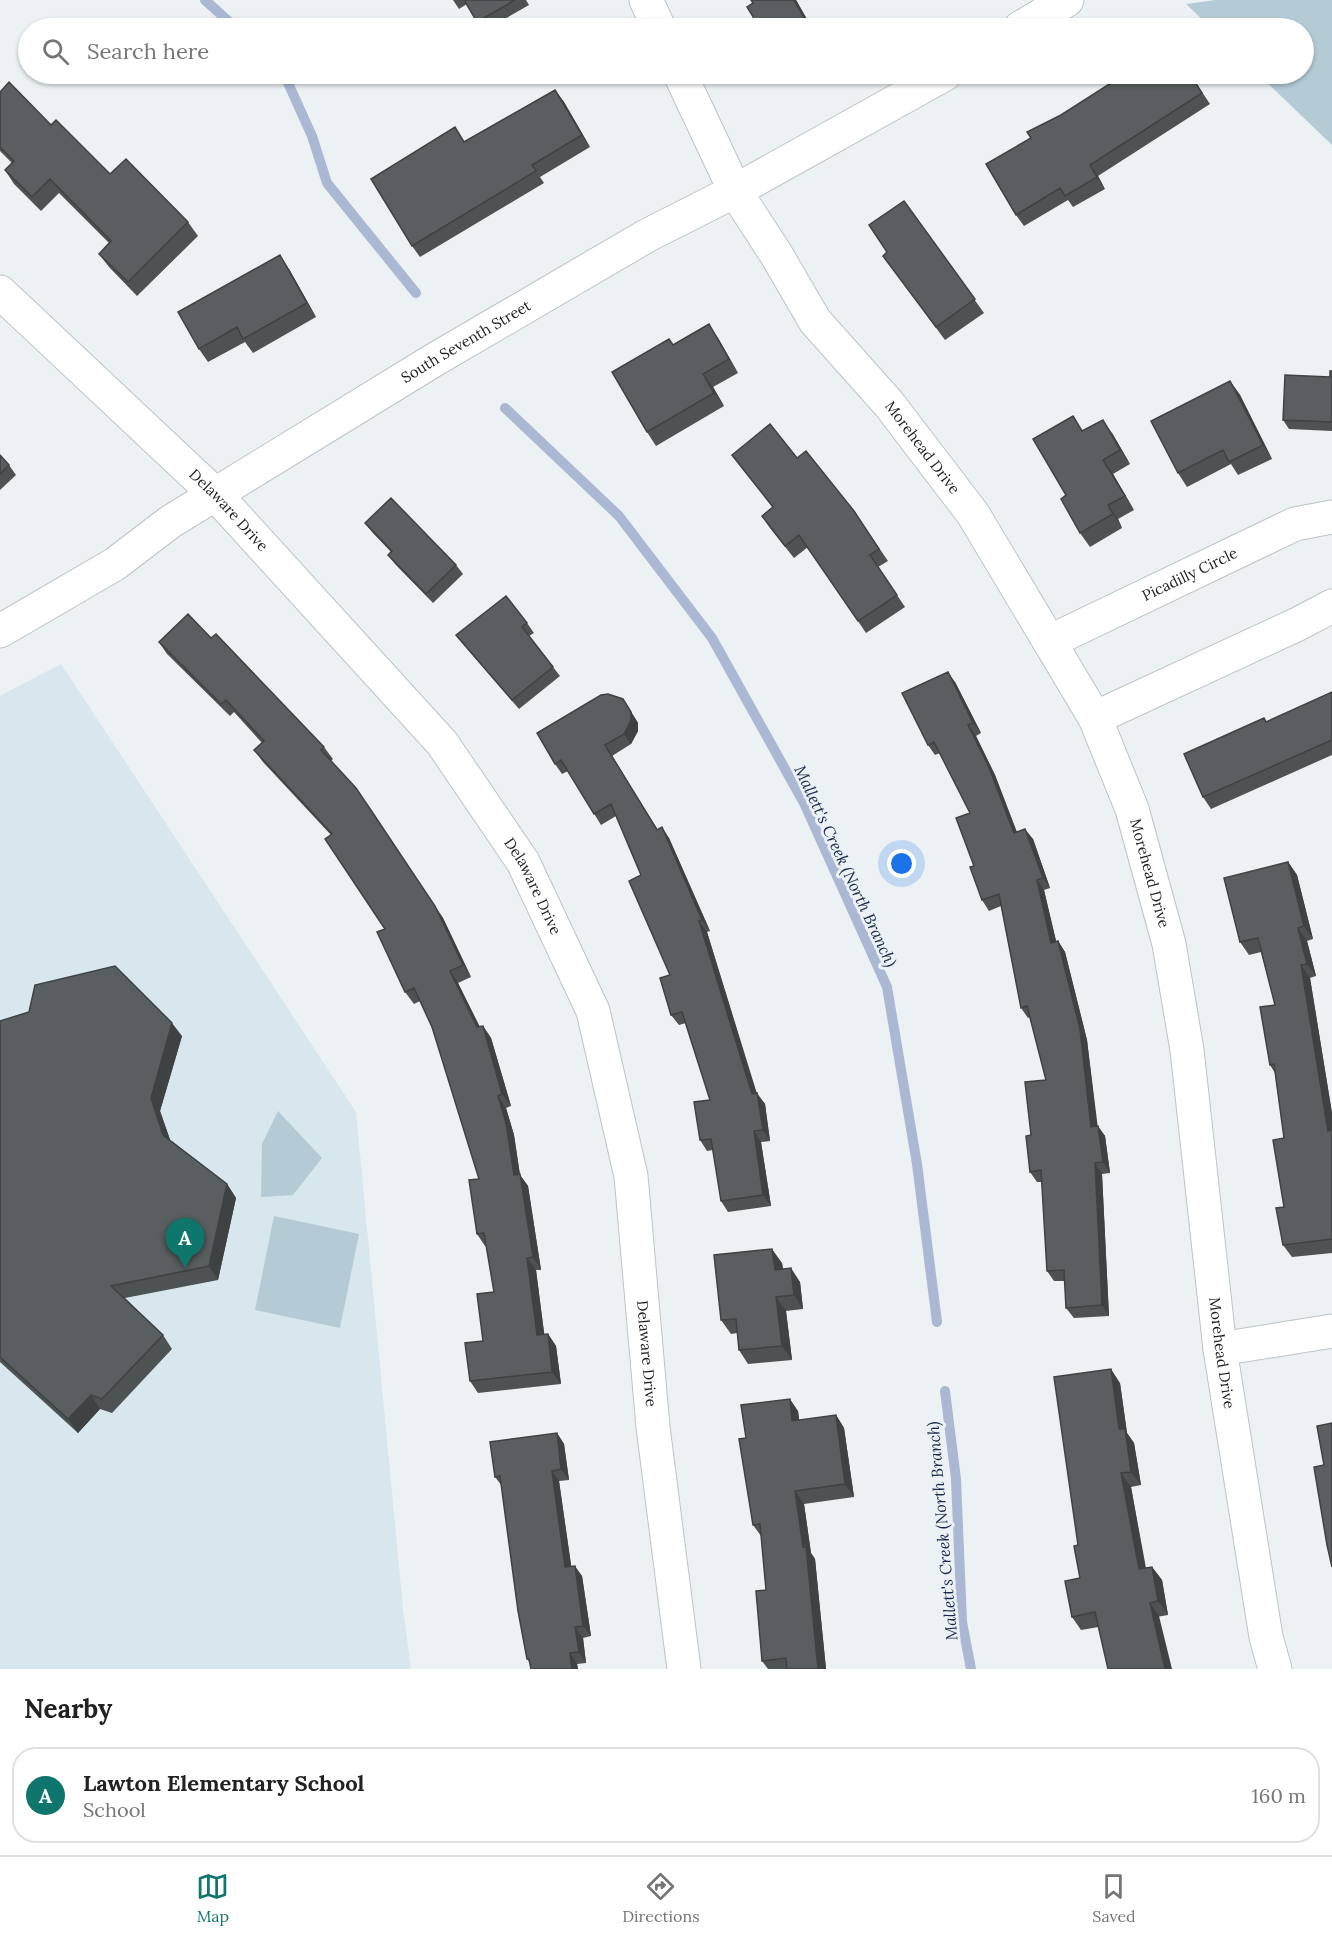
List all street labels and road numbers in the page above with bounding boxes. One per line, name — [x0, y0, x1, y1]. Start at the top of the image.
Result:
street label: South Seventh Street — [397, 295, 534, 387]
street label: Morehead Drive — [881, 397, 964, 498]
street label: Delaware Drive — [185, 465, 272, 555]
street label: Picadilly Circle — [1139, 543, 1240, 605]
street label: Morehead Drive — [1126, 816, 1174, 930]
street label: Delaware Drive — [500, 834, 566, 938]
street label: Morehead Drive — [1205, 1296, 1239, 1410]
street label: Delaware Drive — [633, 1300, 661, 1407]

